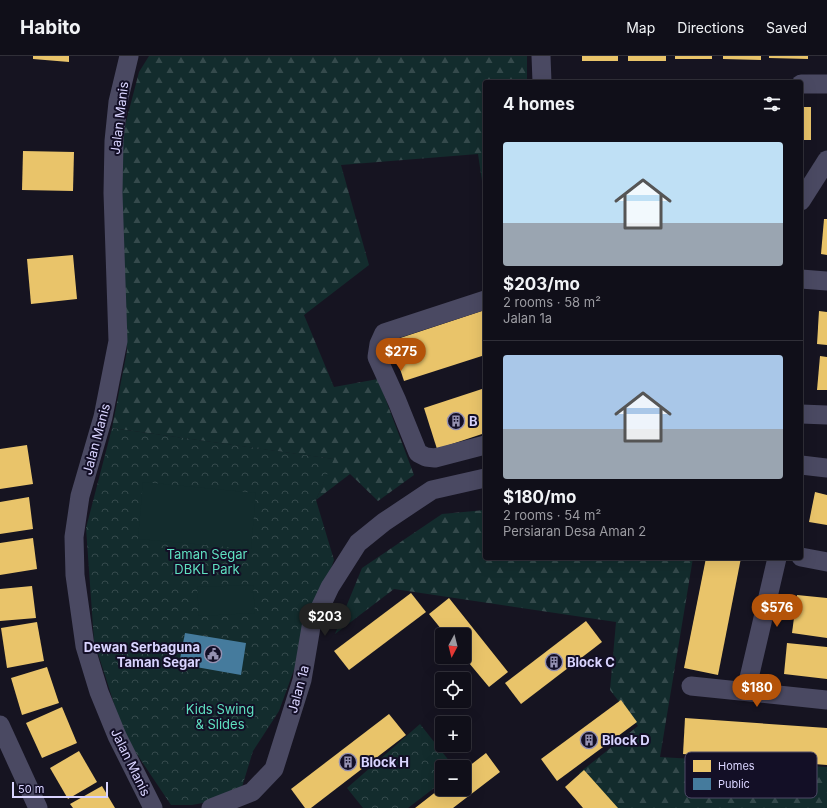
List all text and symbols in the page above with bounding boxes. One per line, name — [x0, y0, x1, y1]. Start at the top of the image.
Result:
text: Habito — [20, 16, 81, 39]
text: Map — [626, 19, 655, 36]
text: Directions — [677, 19, 744, 36]
text: Saved — [766, 19, 807, 36]
street label: Jalan Manis — [107, 81, 131, 155]
icon: filters — [761, 93, 783, 115]
text: 4 homes — [503, 94, 575, 114]
icon: home — [607, 168, 679, 240]
text: $203/mo — [503, 274, 580, 294]
text: 2 rooms · 58 m² — [503, 294, 601, 310]
text: Jalan 1a — [503, 310, 552, 326]
pin: $275 — [377, 338, 425, 372]
text: $275 — [385, 343, 417, 359]
icon: home — [607, 381, 679, 453]
street label: Jalan Manis — [79, 401, 113, 476]
building icon: B — [446, 411, 466, 431]
place label: B — [469, 413, 478, 429]
text: $180/mo — [503, 487, 577, 507]
text: 2 rooms · 54 m² — [503, 507, 601, 523]
text: Persiaran Desa Aman 2 — [503, 523, 646, 539]
park label: Taman Segar DBKL Park — [167, 546, 248, 577]
pin: $576 — [753, 594, 801, 628]
text: $576 — [761, 599, 793, 615]
pin: $203 — [301, 603, 349, 637]
text: $203 — [308, 608, 342, 624]
north arrow — [435, 628, 471, 664]
map controls — [435, 628, 471, 796]
place label: Dewan Serbaguna Taman Segar — [84, 639, 201, 670]
public building icon: Dewan Serbaguna Taman Segar — [203, 644, 223, 664]
building icon: Block C — [544, 652, 564, 672]
place label: Block C — [567, 654, 615, 670]
street label: Jalan 1a — [284, 663, 312, 715]
button: locate — [435, 672, 471, 708]
pin: $180 — [733, 674, 781, 708]
text: $180 — [741, 679, 773, 695]
park label: Kids Swing & Slides — [186, 701, 254, 732]
button: + — [435, 716, 471, 752]
street label: Jalan Manis — [108, 726, 154, 799]
building icon: Block D — [579, 730, 599, 750]
place label: Block D — [602, 732, 650, 748]
building icon: Block H — [338, 752, 358, 772]
legend — [685, 752, 817, 798]
place label: Block H — [361, 754, 409, 770]
text: Homes — [718, 759, 755, 773]
button: − — [435, 760, 471, 796]
text: Public — [718, 777, 750, 791]
scale bar — [12, 780, 108, 799]
text: 50 m — [18, 782, 44, 796]

